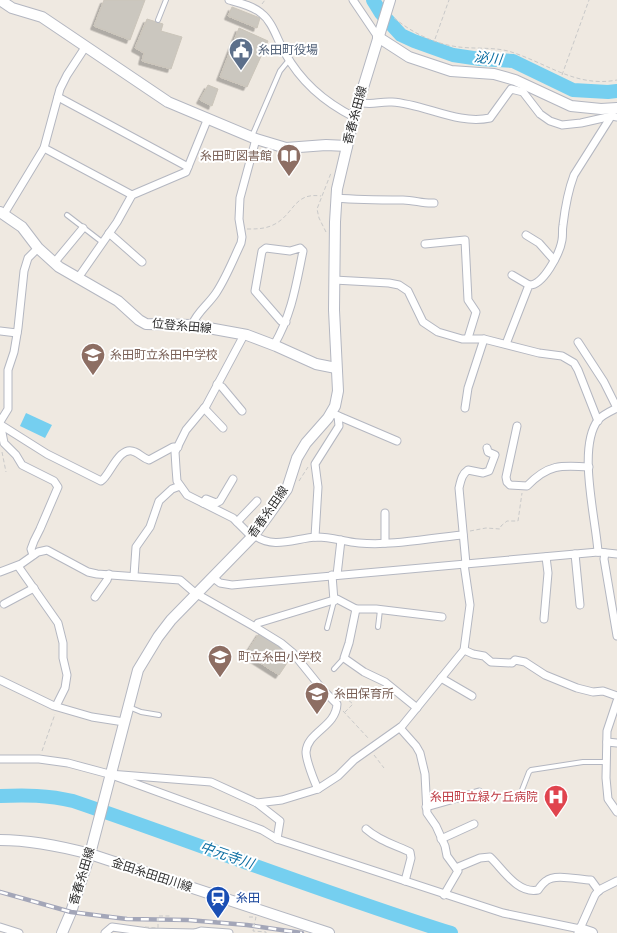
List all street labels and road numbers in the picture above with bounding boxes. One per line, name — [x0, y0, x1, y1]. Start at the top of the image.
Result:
street label: 香春糸田線 — [340, 84, 370, 146]
street label: 位登糸田線 — [151, 316, 213, 336]
street label: 香春糸田線 — [245, 483, 291, 541]
street label: 香春糸田線 — [67, 845, 97, 907]
street label: 金田糸田田川線 — [110, 855, 194, 895]

